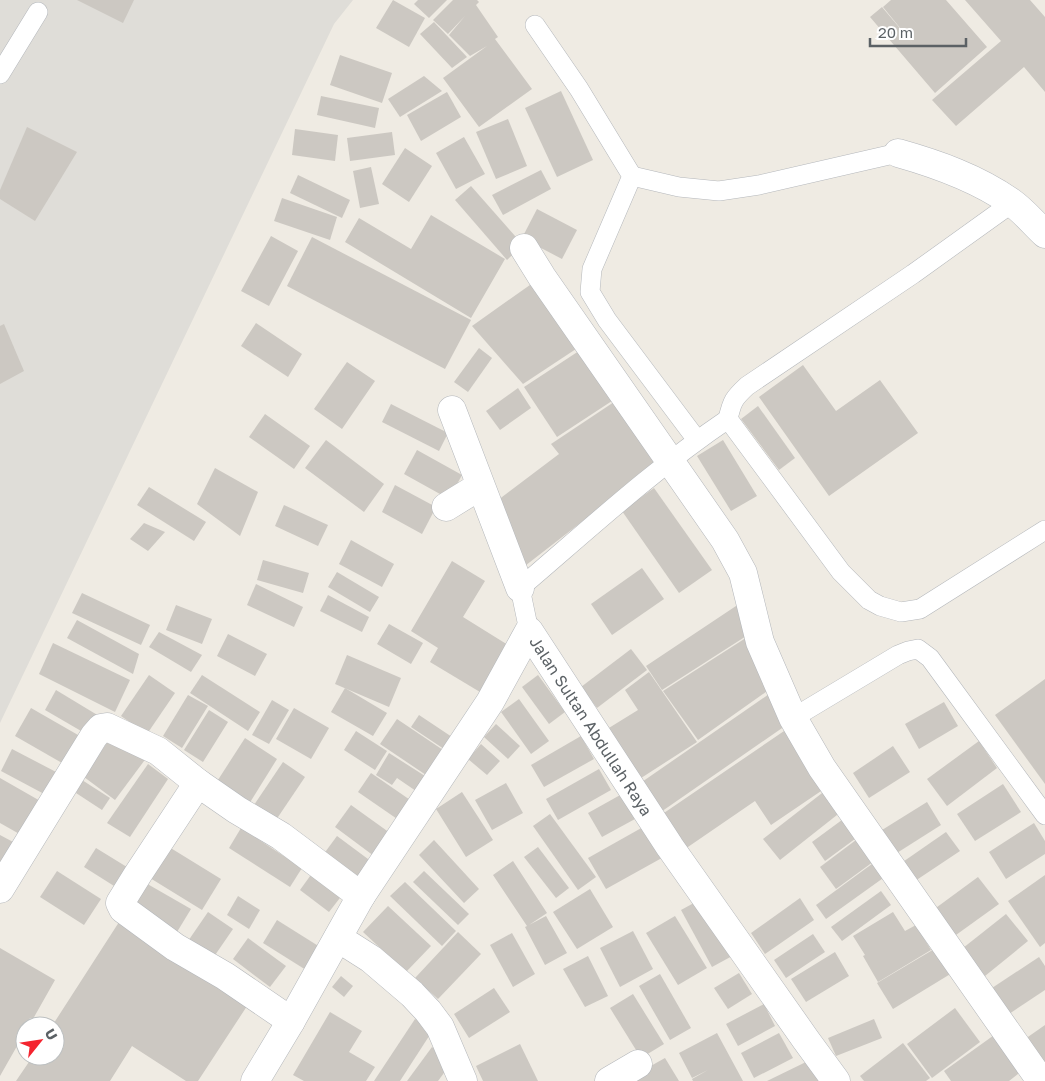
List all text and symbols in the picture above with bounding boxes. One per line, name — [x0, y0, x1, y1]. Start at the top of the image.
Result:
scale bar — [870, 15, 966, 47]
text: 20 m — [878, 23, 913, 41]
street label: Jalan Sultan Abdullah Raya — [525, 632, 657, 820]
north arrow — [15, 1016, 65, 1066]
text: U — [42, 1026, 62, 1043]

